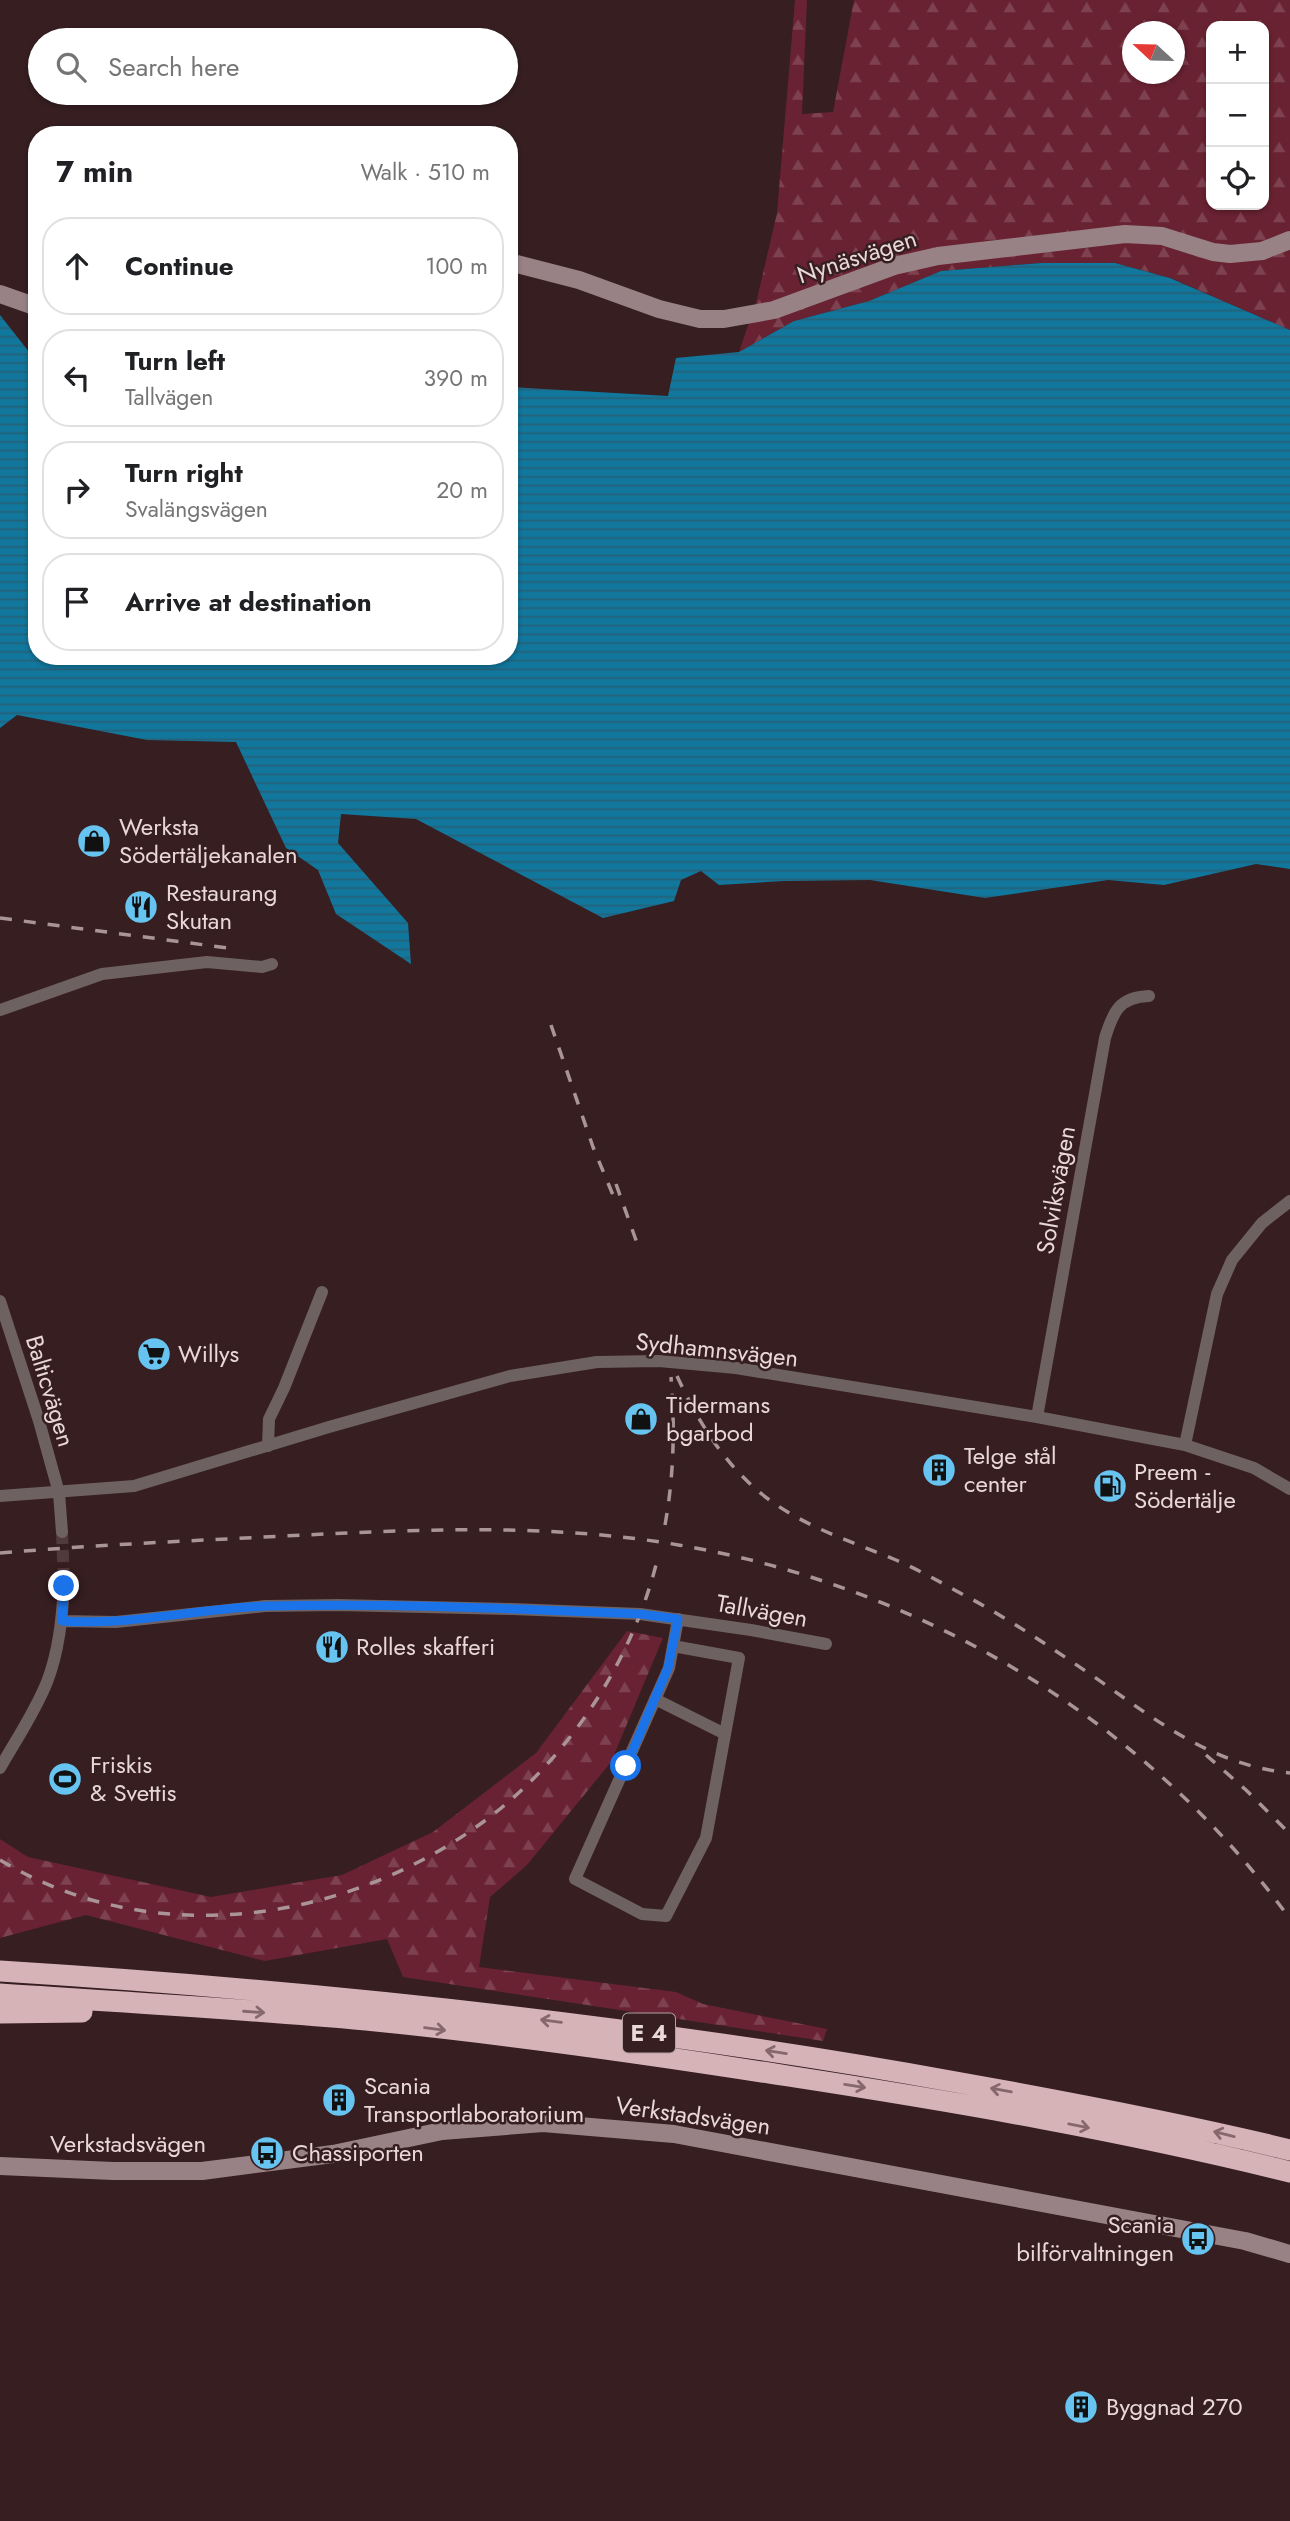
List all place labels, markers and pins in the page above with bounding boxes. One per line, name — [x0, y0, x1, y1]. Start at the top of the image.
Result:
place label: Werksta Södertäljekanalen — [119, 809, 298, 872]
shop icon: Werksta Södertäljekanalen — [75, 822, 113, 860]
place label: Restaurang Skutan — [166, 875, 277, 938]
restaurant icon: Restaurang Skutan — [122, 888, 160, 926]
supermarket icon: Willys — [135, 1335, 173, 1373]
place label: Willys — [178, 1336, 239, 1371]
place label: Tidermans bgarbod — [666, 1387, 770, 1450]
shop icon: Tidermans bgarbod — [622, 1400, 660, 1438]
place label: Telge stål center — [964, 1438, 1056, 1501]
building icon: Telge stål center — [920, 1451, 958, 1489]
place label: Preem - Södertälje — [1134, 1454, 1236, 1517]
fuel station icon: Preem - Södertälje — [1091, 1467, 1129, 1505]
restaurant icon: Rolles skafferi — [313, 1628, 351, 1666]
place label: Rolles skafferi — [356, 1629, 495, 1664]
place label: Friskis & Svettis — [90, 1747, 177, 1810]
sports icon: Friskis & Svettis — [46, 1760, 84, 1798]
place label: Scania Transportlaboratorium — [364, 2068, 584, 2131]
building icon: Scania Transportlaboratorium — [320, 2081, 358, 2119]
bus stop icon: Chassiporten — [248, 2134, 286, 2172]
place label: Chassiporten — [292, 2135, 424, 2170]
place label: Scania bilförvaltningen — [1016, 2207, 1174, 2270]
bus stop icon: Scania bilförvaltningen — [1179, 2220, 1217, 2258]
building icon: Byggnad 270 — [1062, 2388, 1100, 2426]
place label: Byggnad 270 — [1106, 2389, 1243, 2424]

